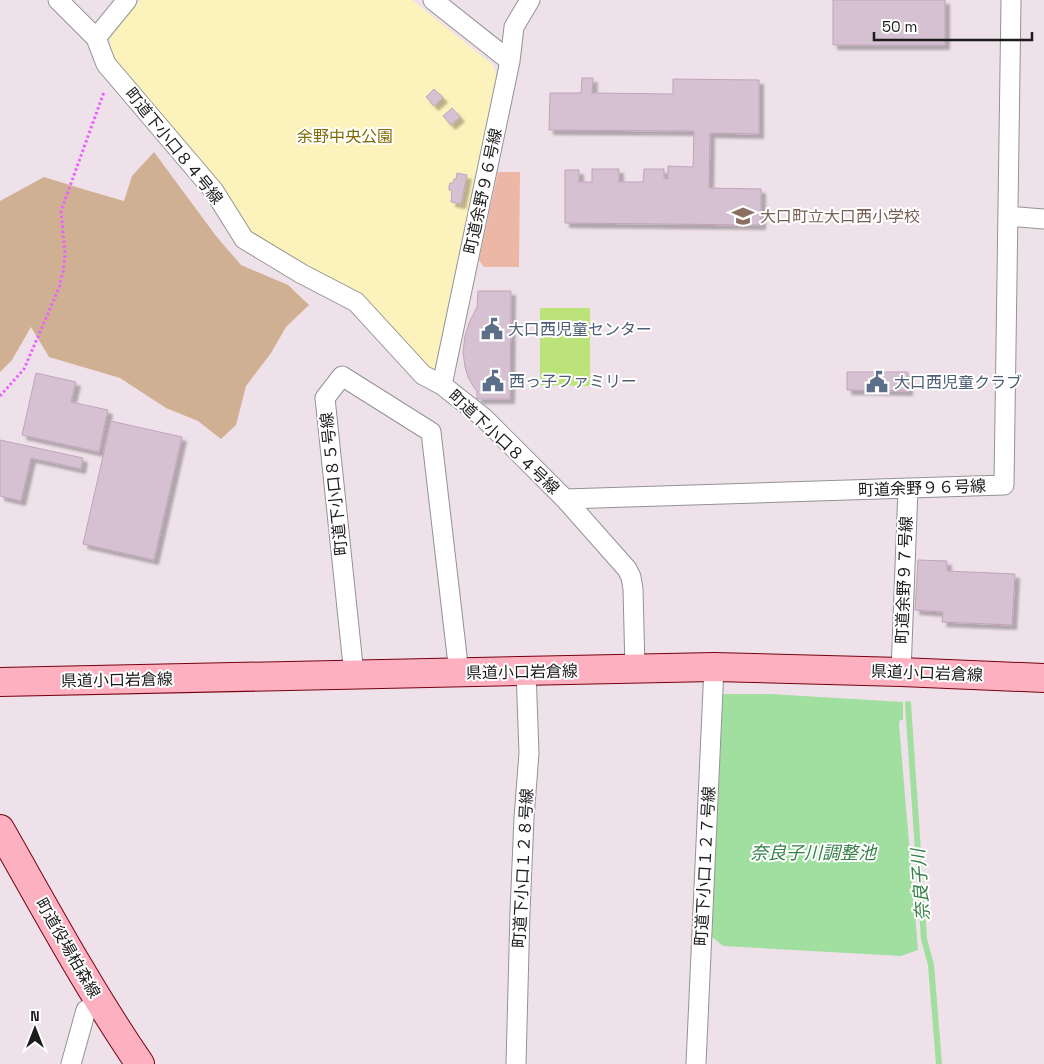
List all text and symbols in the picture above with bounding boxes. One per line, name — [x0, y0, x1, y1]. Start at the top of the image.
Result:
scale bar — [874, 10, 1032, 42]
text: 50 m — [882, 17, 917, 36]
street label: 町道下小口８４号線 — [121, 83, 227, 209]
park label: 余野中央公園 — [297, 126, 393, 147]
street label: 町道余野９６号線 — [459, 126, 507, 256]
school or university icon: 大口町立大口西小学校 — [730, 203, 756, 229]
place label: 大口町立大口西小学校 — [760, 206, 920, 227]
public building icon: 大口西児童センター — [479, 316, 505, 342]
place label: 大口西児童センター — [508, 319, 652, 340]
public building icon: 西っ子ファミリー — [480, 368, 506, 394]
public building icon: 大口西児童クラブ — [864, 369, 890, 395]
place label: 西っ子ファミリー — [509, 371, 637, 392]
place label: 大口西児童クラブ — [894, 372, 1022, 393]
street label: 町道下小口８４号線 — [444, 385, 564, 499]
street label: 町道下小口８５号線 — [316, 411, 352, 557]
street label: 町道余野９６号線 — [858, 475, 986, 501]
street label: 町道余野９７号線 — [891, 516, 917, 644]
street label: 県道小口岩倉線 — [466, 661, 578, 683]
street label: 県道小口岩倉線 — [871, 661, 983, 685]
street label: 県道小口岩倉線 — [61, 669, 173, 691]
street label: 町道下小口１２７号線 — [690, 786, 720, 946]
street label: 町道下小口１２８号線 — [508, 788, 538, 948]
water label: 奈良子川調整池 — [750, 841, 878, 864]
water label: 奈良子川 — [906, 846, 934, 922]
street label: 町道役場柏森線 — [31, 894, 105, 1002]
north arrow — [10, 1004, 60, 1054]
text: N — [30, 1007, 40, 1025]

